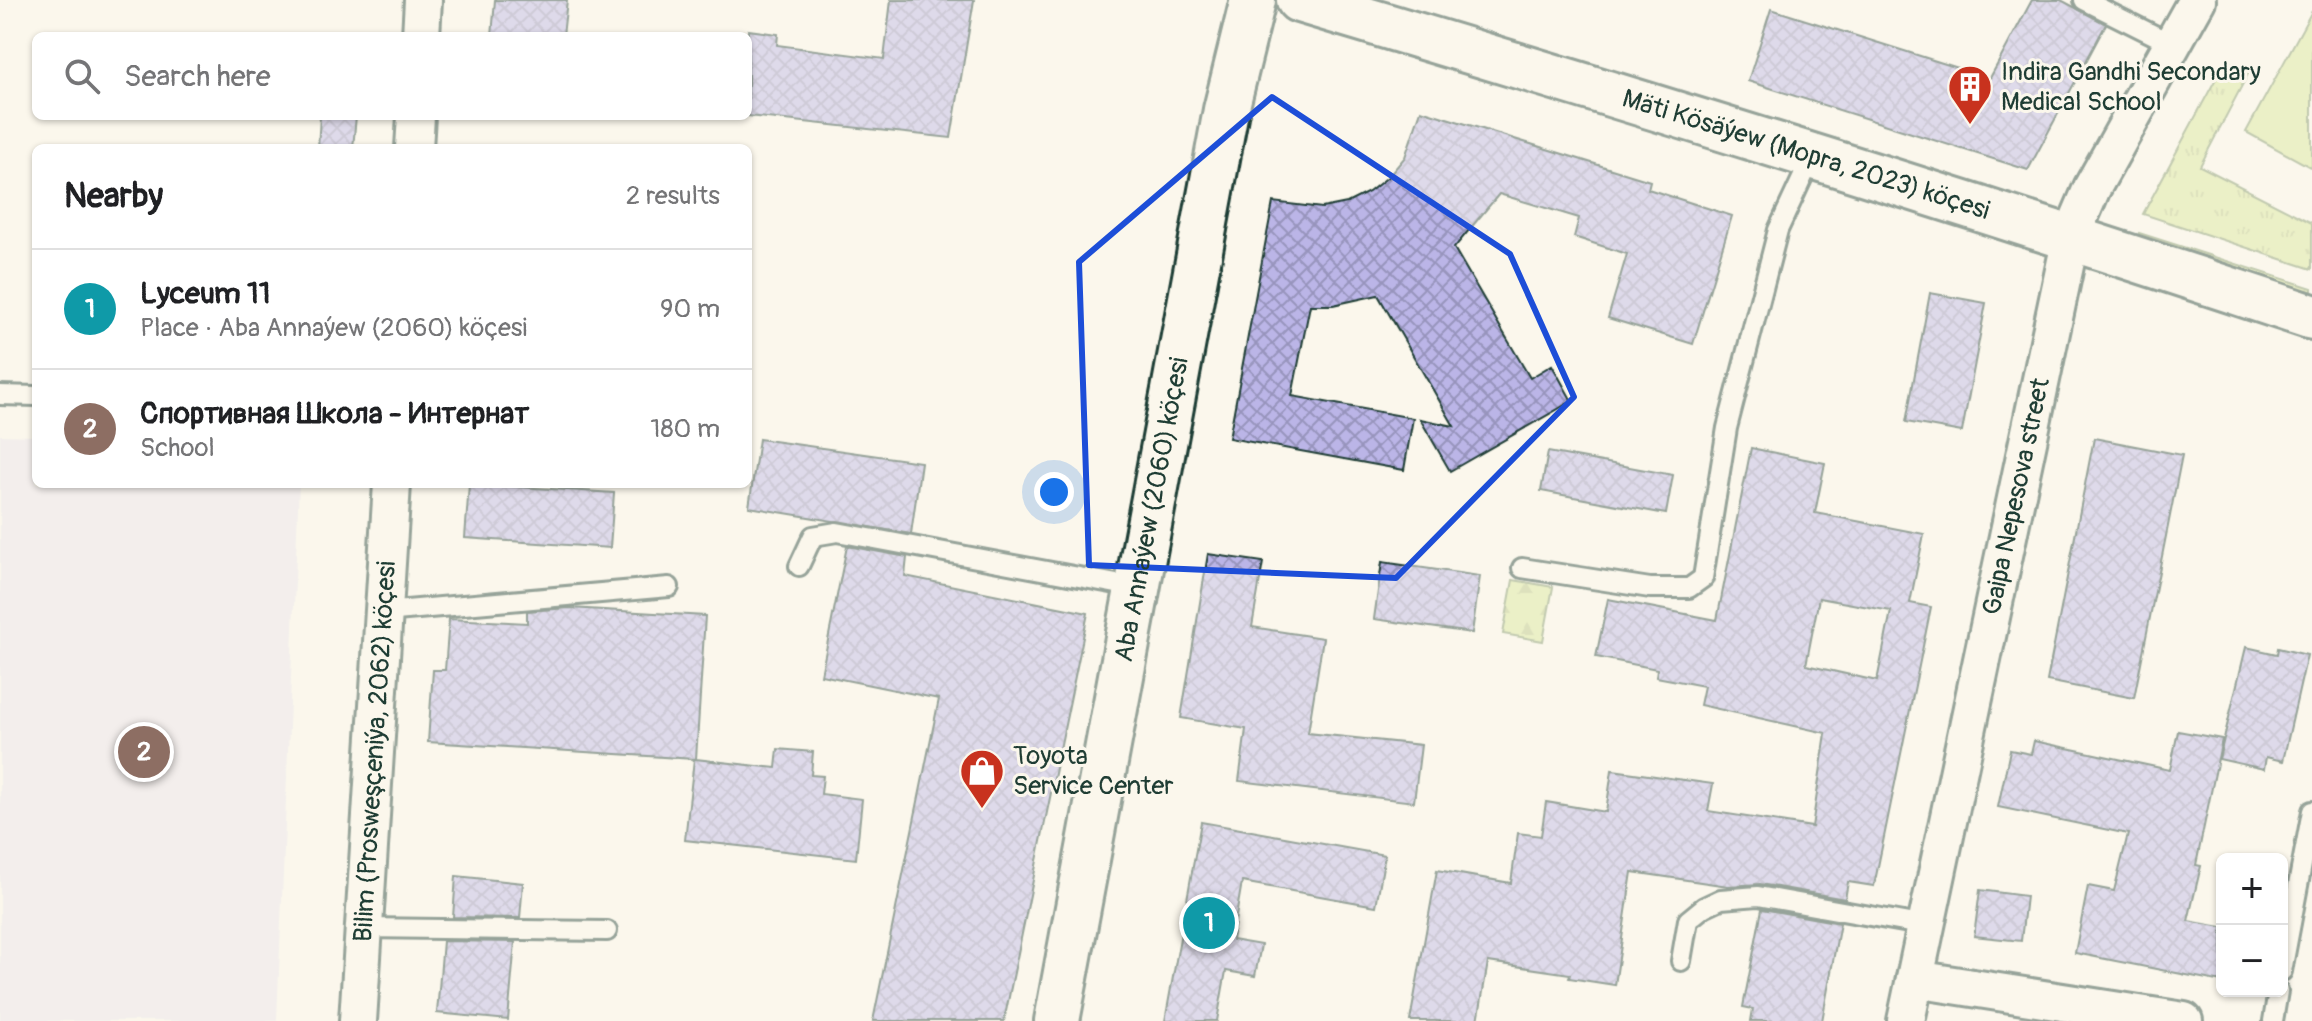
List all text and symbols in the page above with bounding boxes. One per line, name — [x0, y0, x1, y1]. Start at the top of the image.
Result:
search box — [32, 32, 752, 120]
icon: search — [60, 54, 104, 98]
place label: Indira Gandhi Secondary Medical School — [2001, 56, 2261, 118]
text: Search here — [124, 58, 271, 95]
building icon: Indira Gandhi Secondary Medical School — [1946, 63, 1994, 126]
street label: Mäti Kösäýew (Mopra, 2023) köçesi — [1619, 82, 1993, 227]
text: Nearby — [64, 175, 163, 218]
text: 2 results — [626, 180, 720, 212]
text: Lyceum 11 — [140, 275, 271, 312]
text: 1 — [85, 293, 95, 325]
text: 90 m — [660, 293, 720, 325]
text: Place · Aba Annaýew (2060) köçesi — [140, 312, 527, 344]
street label: Aba Annaýew (2060) köçesi — [1108, 355, 1196, 665]
street label: Gaipa Nepesova street — [1976, 374, 2057, 618]
text: Спортивная Школа - Интернат — [140, 395, 529, 432]
text: 2 — [83, 413, 97, 445]
text: 180 m — [650, 413, 720, 445]
text: School — [140, 432, 215, 464]
your location — [1034, 472, 1074, 512]
street label: Bilim (Prosweşçeniýa, 2062) köçesi — [347, 560, 403, 943]
pin: 2 — [118, 722, 170, 782]
place label: Toyota Service Center — [1013, 740, 1174, 802]
shop icon: Toyota Service Center — [958, 747, 1006, 810]
map controls — [2216, 853, 2288, 997]
button: + — [2216, 853, 2288, 925]
pin: 1 — [1183, 893, 1235, 953]
button: − — [2216, 925, 2288, 997]

